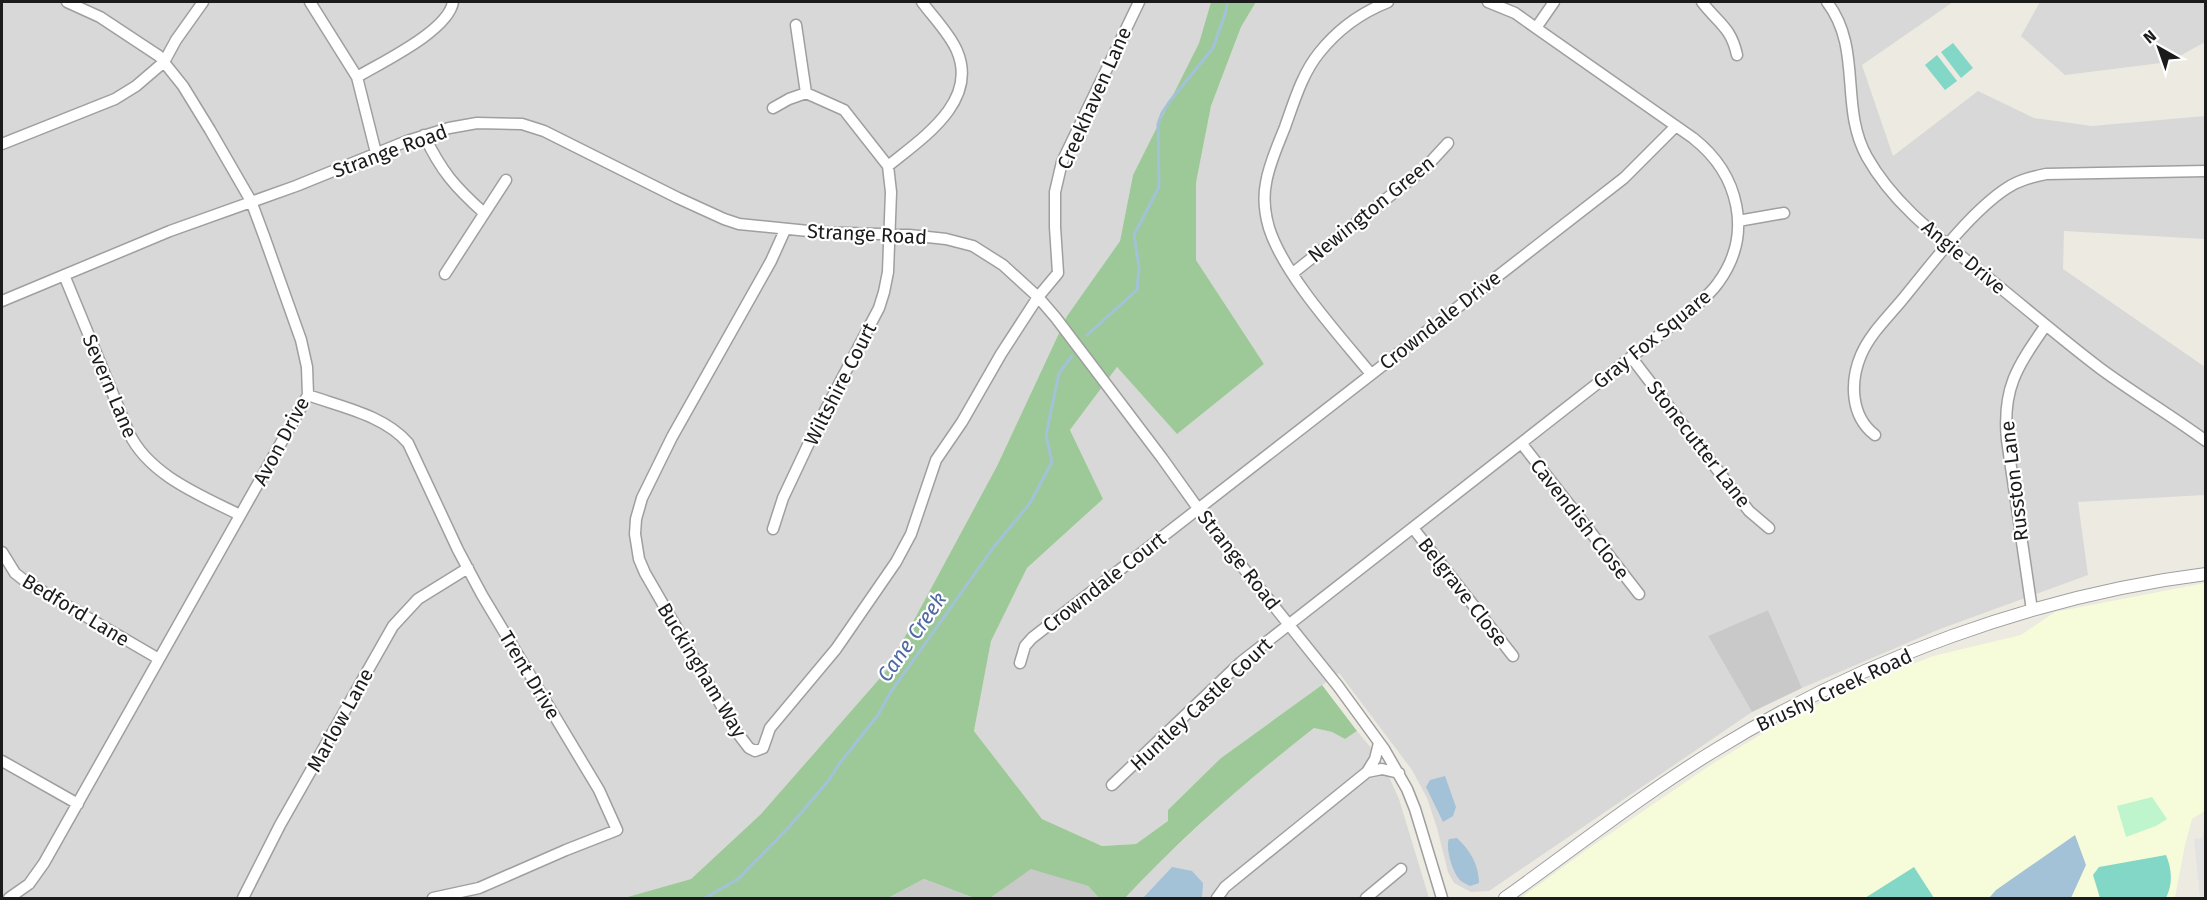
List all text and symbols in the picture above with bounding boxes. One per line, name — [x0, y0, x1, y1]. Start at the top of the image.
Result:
north arrow — [2129, 18, 2189, 78]
street label: Creekhaven Lane — [1052, 23, 1136, 173]
text: N — [2140, 26, 2160, 48]
street label: Strange Road — [329, 119, 451, 183]
street label: Newington Green — [1303, 151, 1439, 267]
street label: Angie Drive — [1917, 215, 2011, 299]
street label: Strange Road — [806, 219, 928, 249]
street label: Crowndale Drive — [1375, 265, 1505, 375]
street label: Gray Fox Square — [1588, 284, 1716, 394]
street label: Wiltshire Court — [799, 318, 882, 449]
street label: Severn Lane — [77, 331, 143, 441]
street label: Stonecutter Lane — [1642, 376, 1756, 512]
street label: Avon Drive — [248, 393, 314, 489]
street label: Russton Lane — [1995, 419, 2033, 543]
street label: Cavendish Close — [1525, 454, 1635, 584]
street label: Strange Road — [1193, 505, 1285, 615]
street label: Crowndale Court — [1038, 526, 1171, 637]
street label: Belgrave Close — [1413, 533, 1513, 651]
street label: Bedford Lane — [18, 569, 134, 651]
water label: Cane Creek — [872, 587, 952, 687]
street label: Buckingham Way — [652, 598, 752, 742]
street label: Trent Drive — [494, 626, 566, 724]
street label: Huntley Castle Court — [1125, 632, 1277, 776]
street label: Brushy Creek Road — [1752, 643, 1916, 737]
street label: Marlow Lane — [302, 664, 378, 776]

